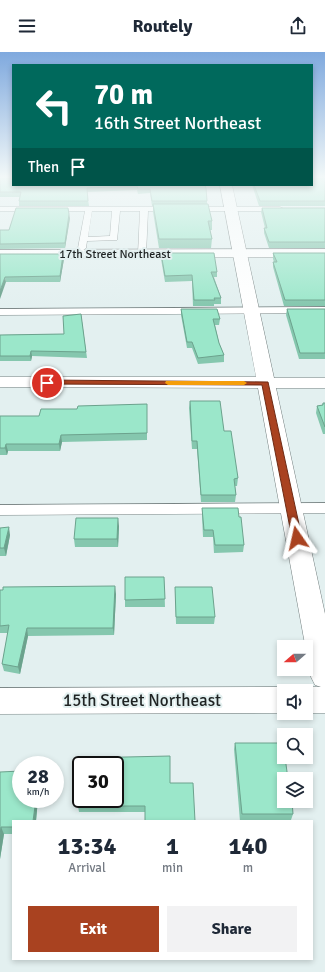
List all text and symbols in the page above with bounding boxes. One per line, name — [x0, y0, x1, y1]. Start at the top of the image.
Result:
icon: menu — [16, 15, 38, 37]
text: Routely — [133, 15, 192, 37]
icon: share — [287, 15, 309, 37]
text: 70 m — [94, 78, 153, 112]
icon: left — [28, 80, 80, 132]
text: 16th Street Northeast — [94, 112, 261, 134]
icon: arrive — [67, 156, 89, 178]
text: Then — [28, 158, 59, 176]
street label: 17th Street Northeast — [59, 247, 171, 262]
pin — [30, 366, 64, 400]
icon: arrive — [36, 372, 58, 394]
position arrow — [276, 517, 318, 559]
north arrow — [277, 640, 313, 676]
map controls — [277, 640, 313, 808]
button: sound — [277, 684, 313, 720]
street label: 15th Street Northeast — [63, 690, 221, 711]
button: search — [277, 728, 313, 764]
speed limit sign: 30 — [72, 756, 124, 808]
text: 28 — [27, 764, 49, 789]
button: layers — [277, 772, 313, 808]
text: km/h — [27, 786, 49, 798]
text: 13:34 — [58, 831, 116, 861]
text: 1 — [166, 831, 179, 861]
text: 140 — [229, 831, 267, 861]
text: Arrival — [68, 860, 106, 876]
text: min — [162, 860, 183, 876]
text: m — [243, 860, 253, 876]
button: Exit — [28, 906, 159, 952]
button: Share — [167, 906, 297, 952]

